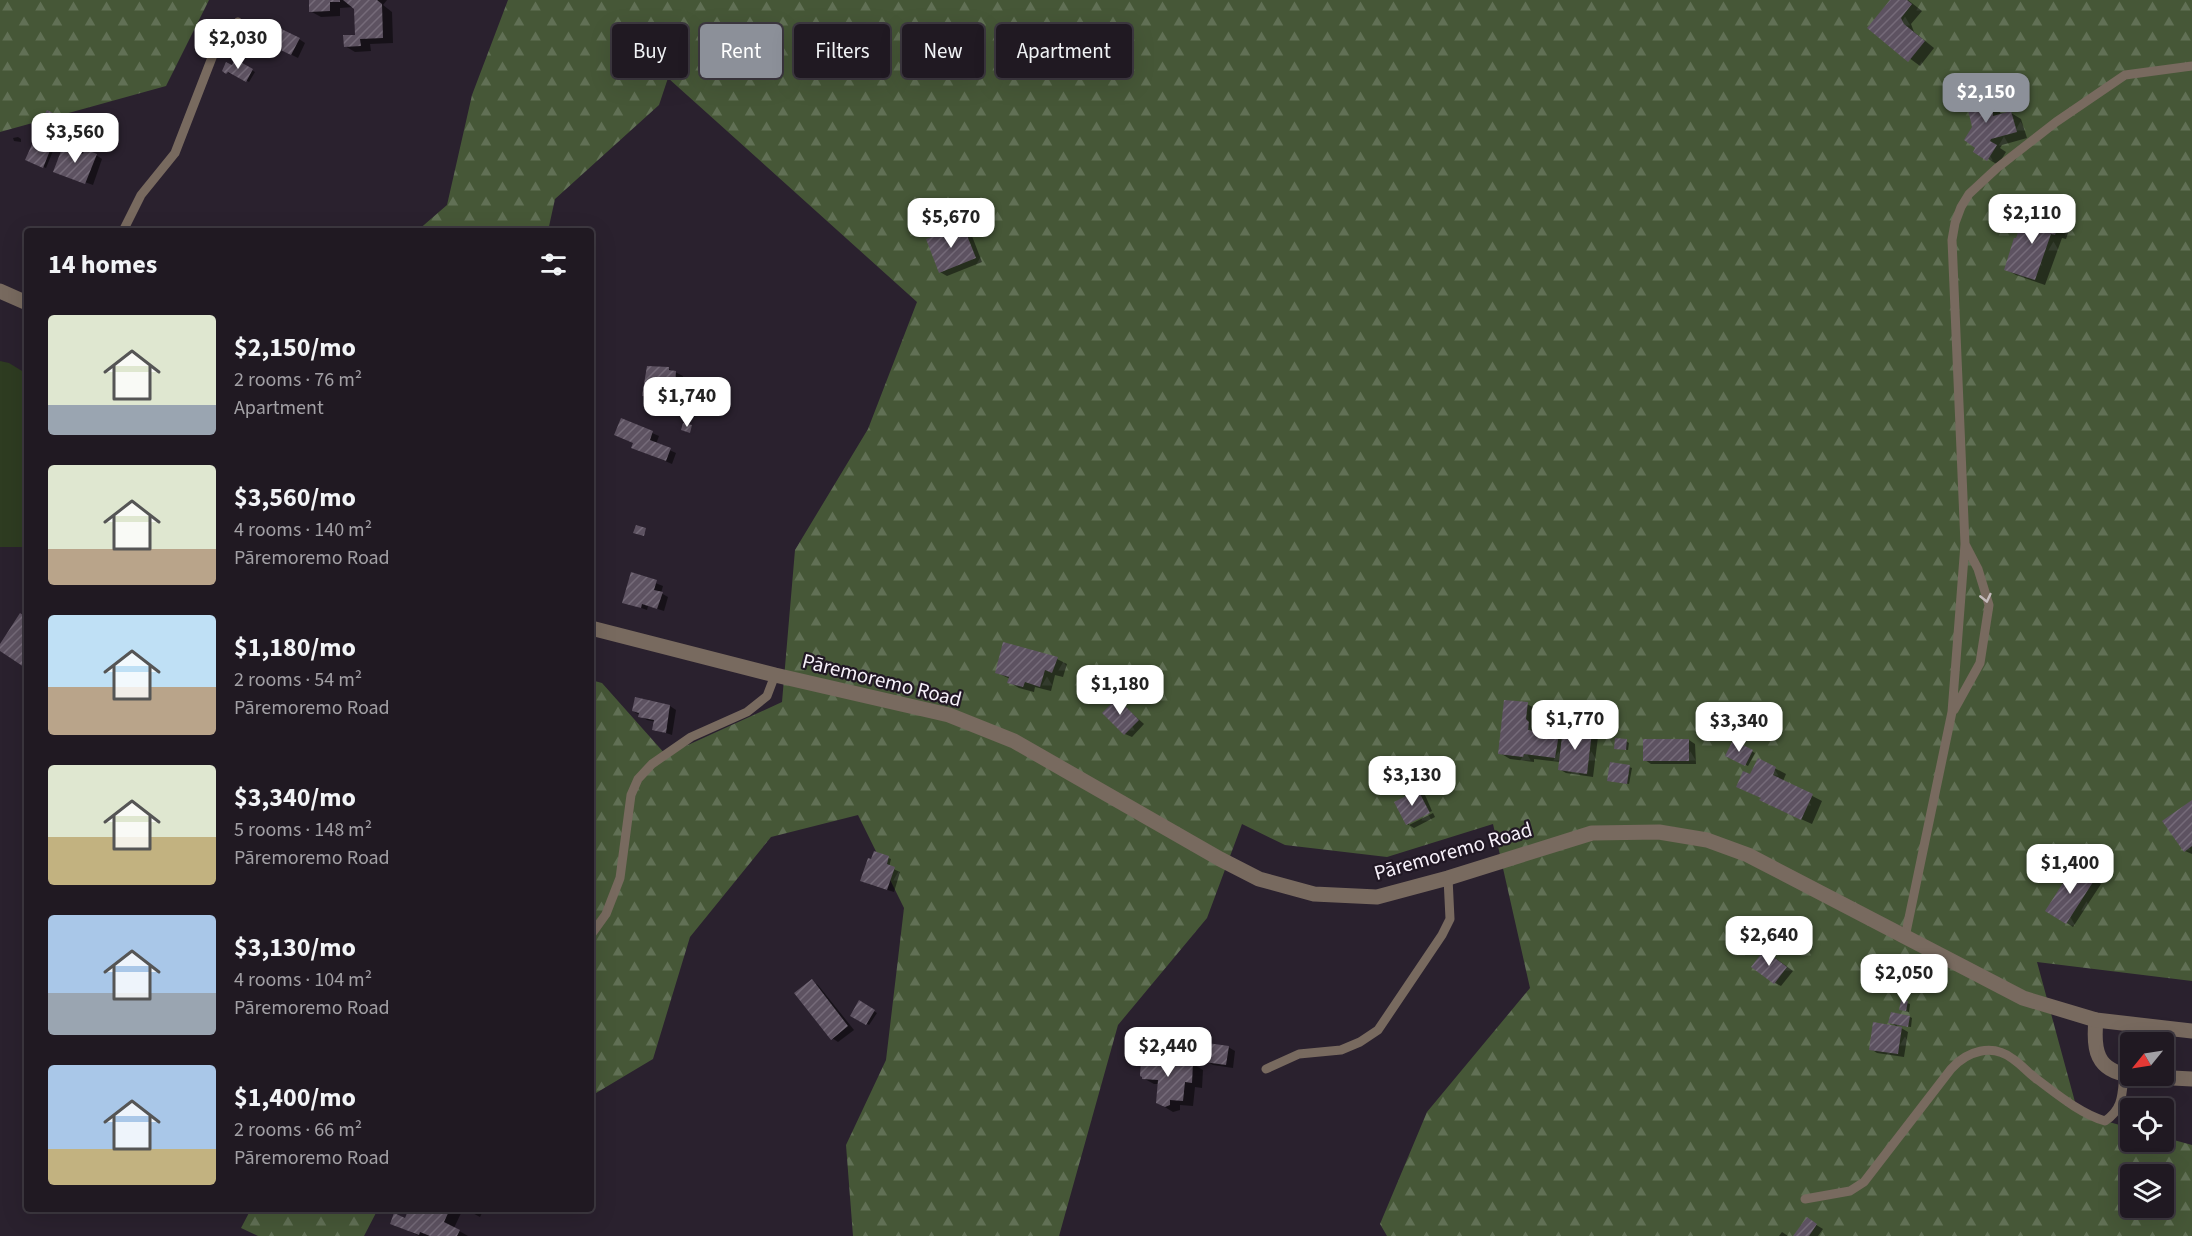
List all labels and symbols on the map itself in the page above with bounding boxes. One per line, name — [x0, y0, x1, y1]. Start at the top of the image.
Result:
pin: $2,030 — [189, 19, 287, 70]
pin: $2,150 — [1937, 73, 2035, 124]
pin: $3,560 — [26, 113, 124, 164]
pin: $2,110 — [1983, 194, 2081, 245]
pin: $5,670 — [902, 198, 1000, 249]
pin: $1,740 — [638, 377, 736, 428]
one-way arrow — [1979, 593, 1992, 603]
street label: Pāremoremo Road — [799, 646, 965, 714]
pin: $1,180 — [1071, 665, 1169, 716]
pin: $1,770 — [1526, 700, 1624, 751]
pin: $3,340 — [1690, 702, 1788, 753]
pin: $3,130 — [1363, 756, 1461, 807]
street label: Pāremoremo Road — [1370, 814, 1536, 888]
pin: $1,400 — [2021, 844, 2119, 895]
pin: $2,640 — [1720, 916, 1818, 967]
pin: $2,050 — [1855, 954, 1953, 1005]
pin: $2,440 — [1119, 1027, 1217, 1078]
north arrow — [2120, 1032, 2174, 1086]

